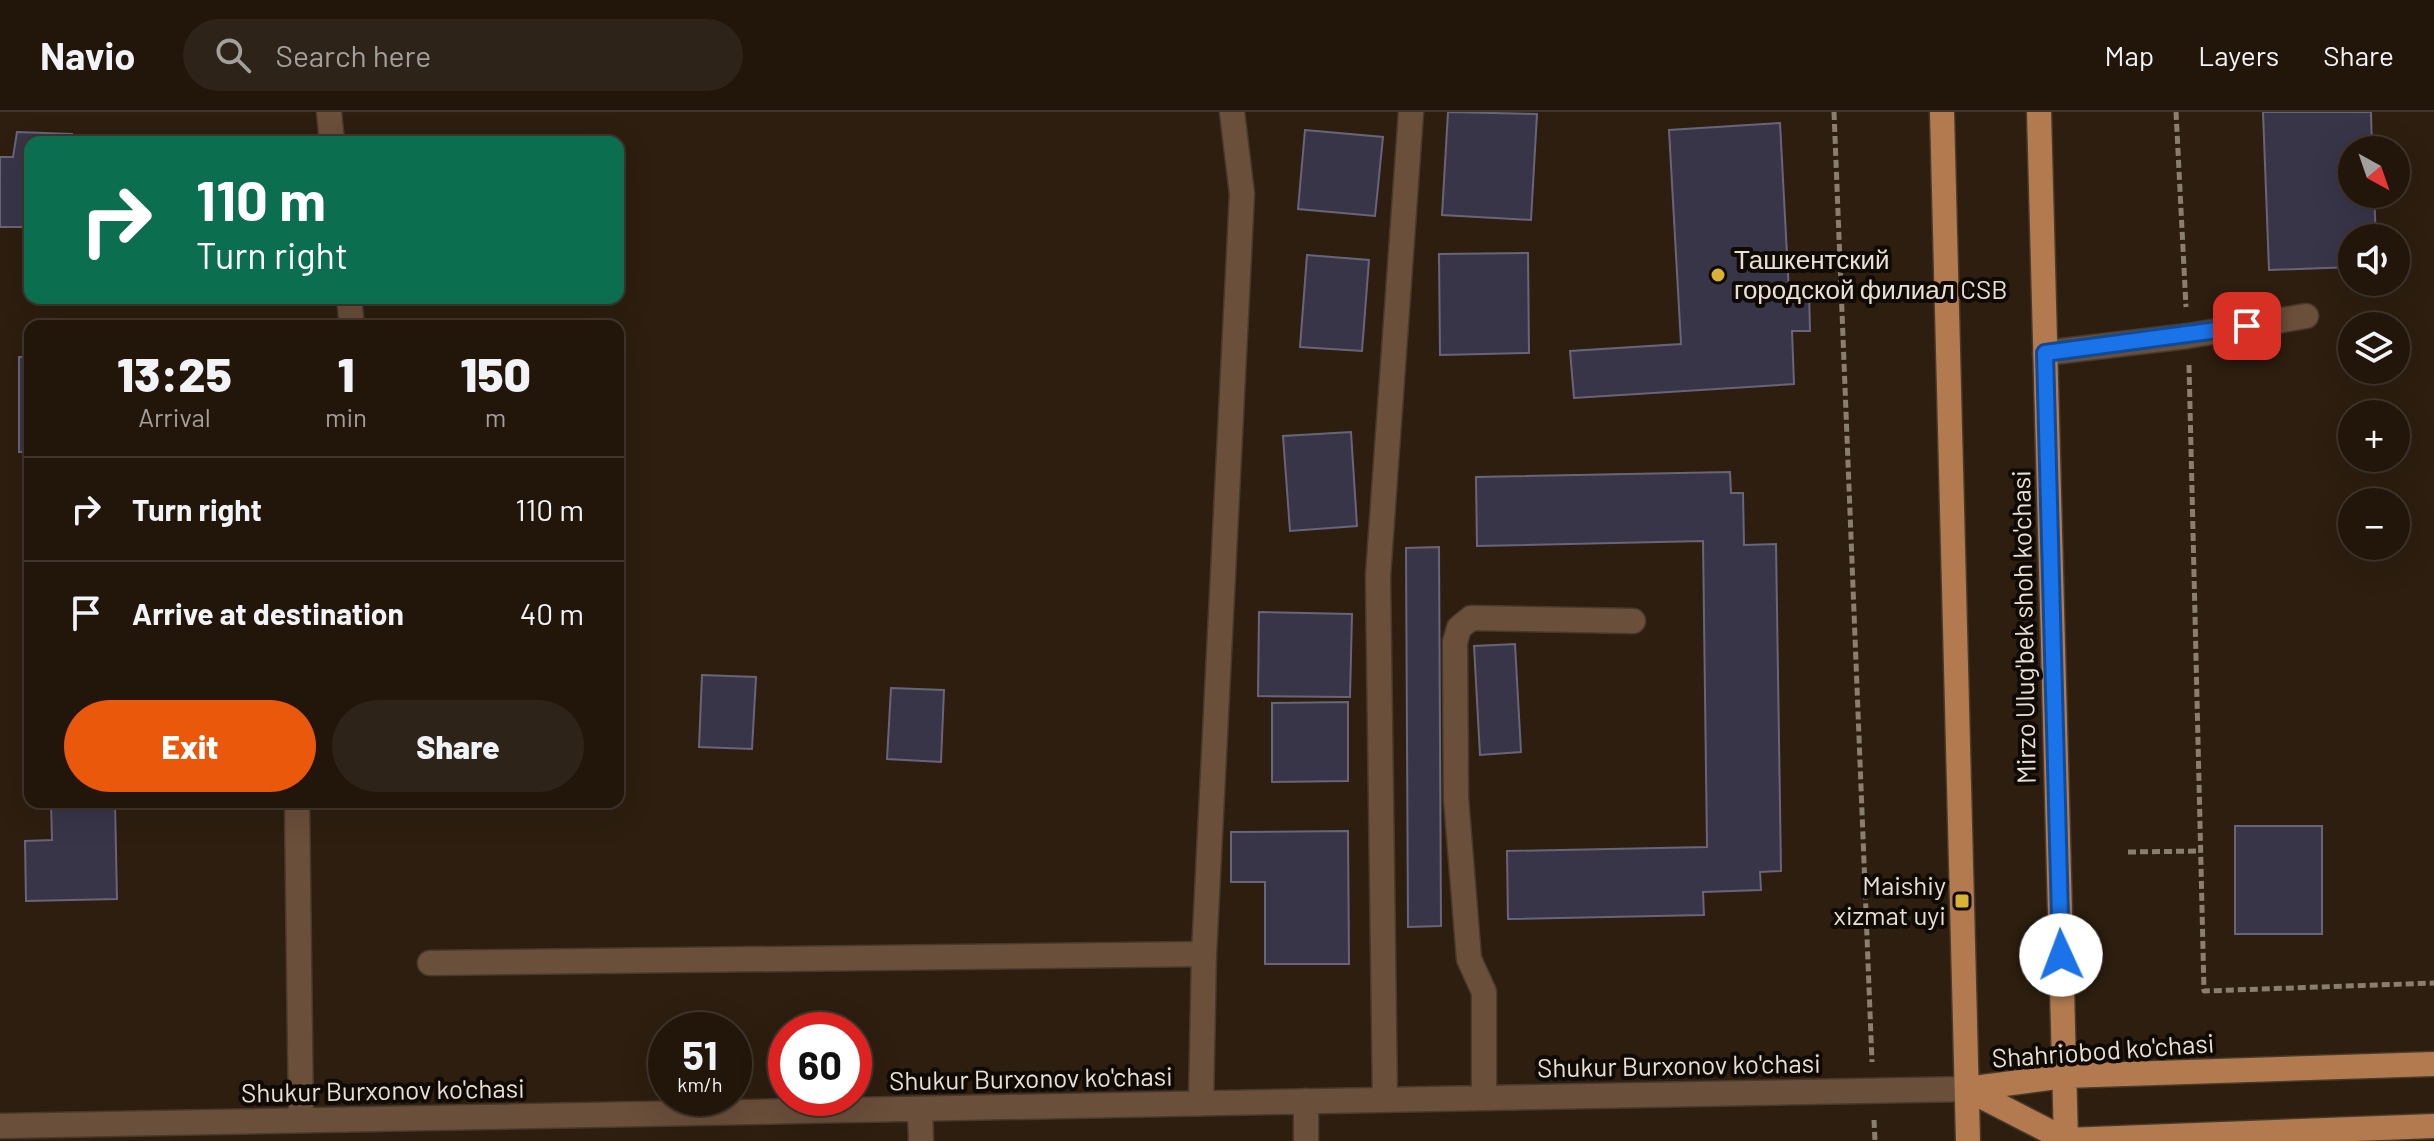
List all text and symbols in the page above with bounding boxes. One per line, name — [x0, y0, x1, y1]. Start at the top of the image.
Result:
search box — [183, 19, 743, 91]
text: Navio — [40, 32, 135, 78]
icon: search — [211, 33, 255, 77]
text: Search here — [275, 37, 431, 73]
text: Map — [2104, 38, 2154, 72]
text: Layers — [2198, 38, 2279, 72]
text: Share — [2323, 38, 2394, 72]
north arrow — [2338, 136, 2410, 208]
map controls — [2338, 136, 2410, 560]
text: 110 m — [196, 165, 326, 232]
icon: right — [64, 168, 168, 272]
button: sound — [2338, 224, 2410, 296]
text: Turn right — [196, 233, 348, 276]
place label: Ташкентский городской филиал CSB — [1734, 243, 2007, 304]
marker: Ташкентский городской филиал CSB — [1709, 266, 1727, 284]
pin — [2213, 292, 2281, 360]
icon: arrive — [2225, 304, 2269, 348]
button: layers — [2338, 312, 2410, 384]
text: 13:25 — [117, 344, 232, 402]
text: 1 — [337, 344, 355, 402]
text: 150 — [460, 344, 531, 402]
button: + — [2338, 400, 2410, 472]
text: Arrival — [138, 401, 211, 432]
text: min — [325, 401, 367, 432]
text: m — [485, 401, 506, 432]
street label: Mirzo Ulug'bek shoh ko'chasi — [2004, 470, 2041, 784]
icon: right — [64, 487, 108, 531]
button: − — [2338, 488, 2410, 560]
text: Turn right — [132, 491, 262, 527]
text: 110 m — [515, 491, 584, 527]
icon: arrive — [64, 591, 108, 635]
text: Arrive at destination — [132, 595, 404, 631]
text: 40 m — [520, 595, 584, 631]
button: Exit — [64, 700, 316, 792]
button: Share — [332, 700, 584, 792]
place label: Maishiy xizmat uyi — [1833, 869, 1946, 930]
marker: Maishiy xizmat uyi — [1953, 892, 1971, 910]
position arrow — [2019, 913, 2103, 997]
speed limit sign: 60 — [768, 1012, 872, 1116]
street label: Shahriobod ko'chasi — [1991, 1026, 2215, 1073]
text: 51 — [682, 1030, 718, 1078]
street label: Shukur Burxonov ko'chasi — [1537, 1047, 1821, 1082]
street label: Shukur Burxonov ko'chasi — [889, 1060, 1173, 1095]
street label: Shukur Burxonov ko'chasi — [241, 1072, 525, 1107]
text: km/h — [677, 1072, 723, 1096]

